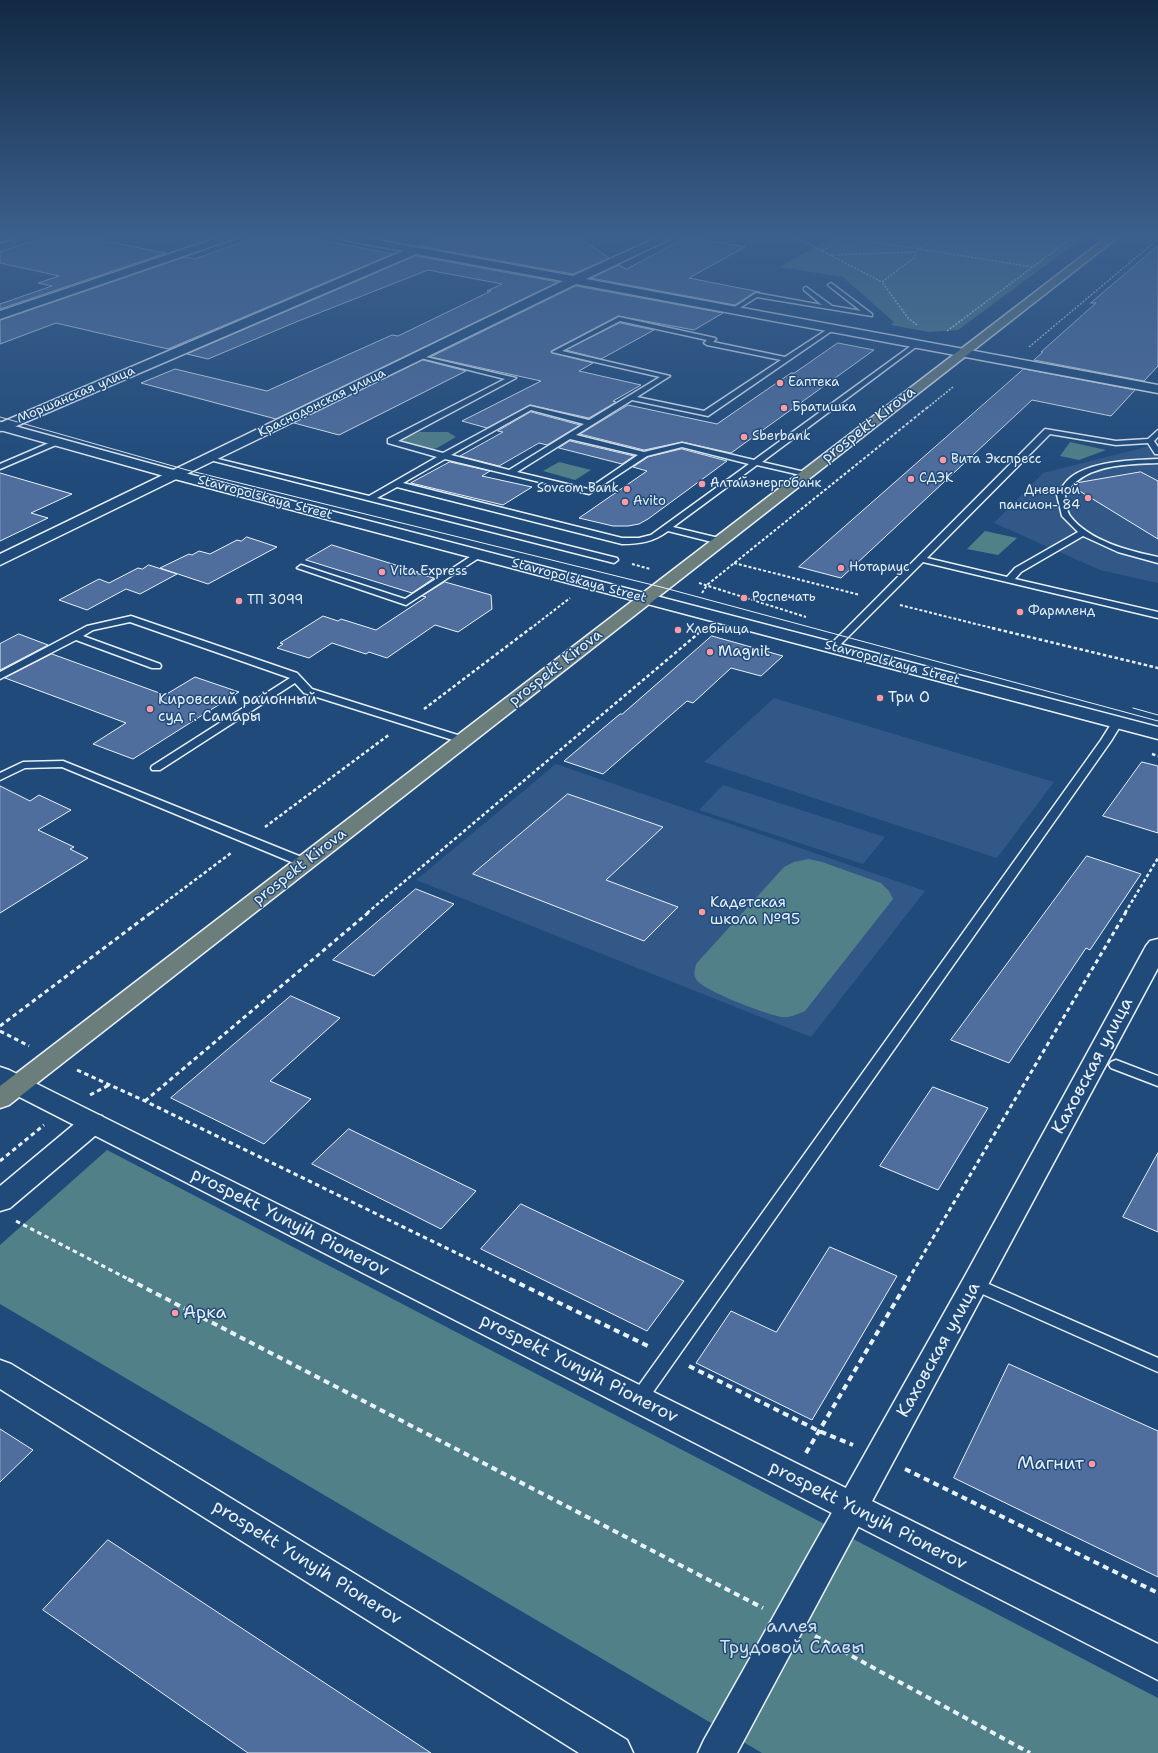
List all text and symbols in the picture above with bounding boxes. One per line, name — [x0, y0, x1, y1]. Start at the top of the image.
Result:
street label: Моршанская улица — [15, 363, 137, 427]
street label: Краснодонская улица — [256, 365, 388, 441]
place label: Еаптека — [788, 375, 839, 391]
marker: Еаптека — [775, 378, 785, 388]
street label: prospekt Kirova — [819, 383, 919, 467]
place label: Братишка — [792, 400, 856, 416]
marker: Братишка — [779, 403, 789, 413]
place label: Sberbank — [752, 429, 811, 445]
marker: Sberbank — [739, 432, 749, 442]
place label: Вита Экспресс — [951, 452, 1041, 468]
marker: Вита Экспресс — [938, 455, 948, 465]
place label: СДЭК — [919, 471, 953, 487]
street label: Stavropolskaya Street — [196, 472, 334, 524]
marker: СДЭК — [906, 474, 916, 484]
place label: Алтайэнергобанк — [710, 476, 821, 492]
marker: Алтайэнергобанк — [697, 479, 707, 489]
place label: Sovcom Bank — [537, 481, 619, 497]
place label: Дневной пансион- 84 — [999, 483, 1080, 514]
marker: Sovcom Bank — [622, 484, 632, 494]
marker: Дневной пансион- 84 — [1083, 493, 1093, 503]
place label: Avito — [633, 494, 666, 510]
marker: Avito — [620, 497, 630, 507]
street label: Stavropolskaya Street — [510, 555, 648, 607]
place label: Нотариус — [849, 560, 910, 576]
marker: Нотариус — [836, 563, 846, 573]
place label: Vita Express — [390, 564, 468, 580]
marker: Vita Express — [377, 567, 387, 577]
place label: Роспечать — [752, 590, 816, 606]
place label: ТП 3099 — [247, 593, 303, 609]
marker: Роспечать — [739, 593, 749, 603]
marker: ТП 3099 — [234, 596, 244, 606]
place label: Фармленд — [1028, 604, 1095, 620]
marker: Фармленд — [1015, 607, 1025, 617]
place label: Хлебница — [686, 622, 749, 638]
marker: Хлебница — [673, 625, 683, 635]
street label: prospekt Kirova — [506, 626, 606, 710]
street label: Stavropolskaya Street — [823, 637, 961, 689]
place label: Magnit — [718, 643, 770, 661]
marker: Magnit — [705, 647, 715, 657]
place label: Три О — [888, 689, 930, 707]
place label: Кировский районный суд г. Самары — [158, 691, 317, 726]
marker: Три О — [875, 693, 885, 703]
marker: Кировский районный суд г. Самары — [145, 704, 155, 714]
street label: prospekt Kirova — [250, 825, 350, 909]
place label: Кадетская школа №95 — [710, 894, 800, 929]
marker: Кадетская школа №95 — [697, 907, 707, 917]
street label: Каховская улица — [1048, 994, 1138, 1138]
street label: prospekt Yunyih Pionerov — [188, 1164, 392, 1282]
street label: Каховская улица — [893, 1278, 985, 1422]
place label: Арка — [183, 1302, 227, 1324]
marker: Арка — [170, 1308, 180, 1318]
street label: prospekt Yunyih Pionerov — [477, 1310, 681, 1428]
place label: Магнит — [1017, 1453, 1084, 1475]
street label: prospekt Yunyih Pionerov — [766, 1457, 970, 1575]
marker: Магнит — [1087, 1459, 1097, 1469]
street label: prospekt Yunyih Pionerov — [208, 1496, 406, 1630]
park label: аллея Трудовой Славы — [720, 1616, 864, 1658]

